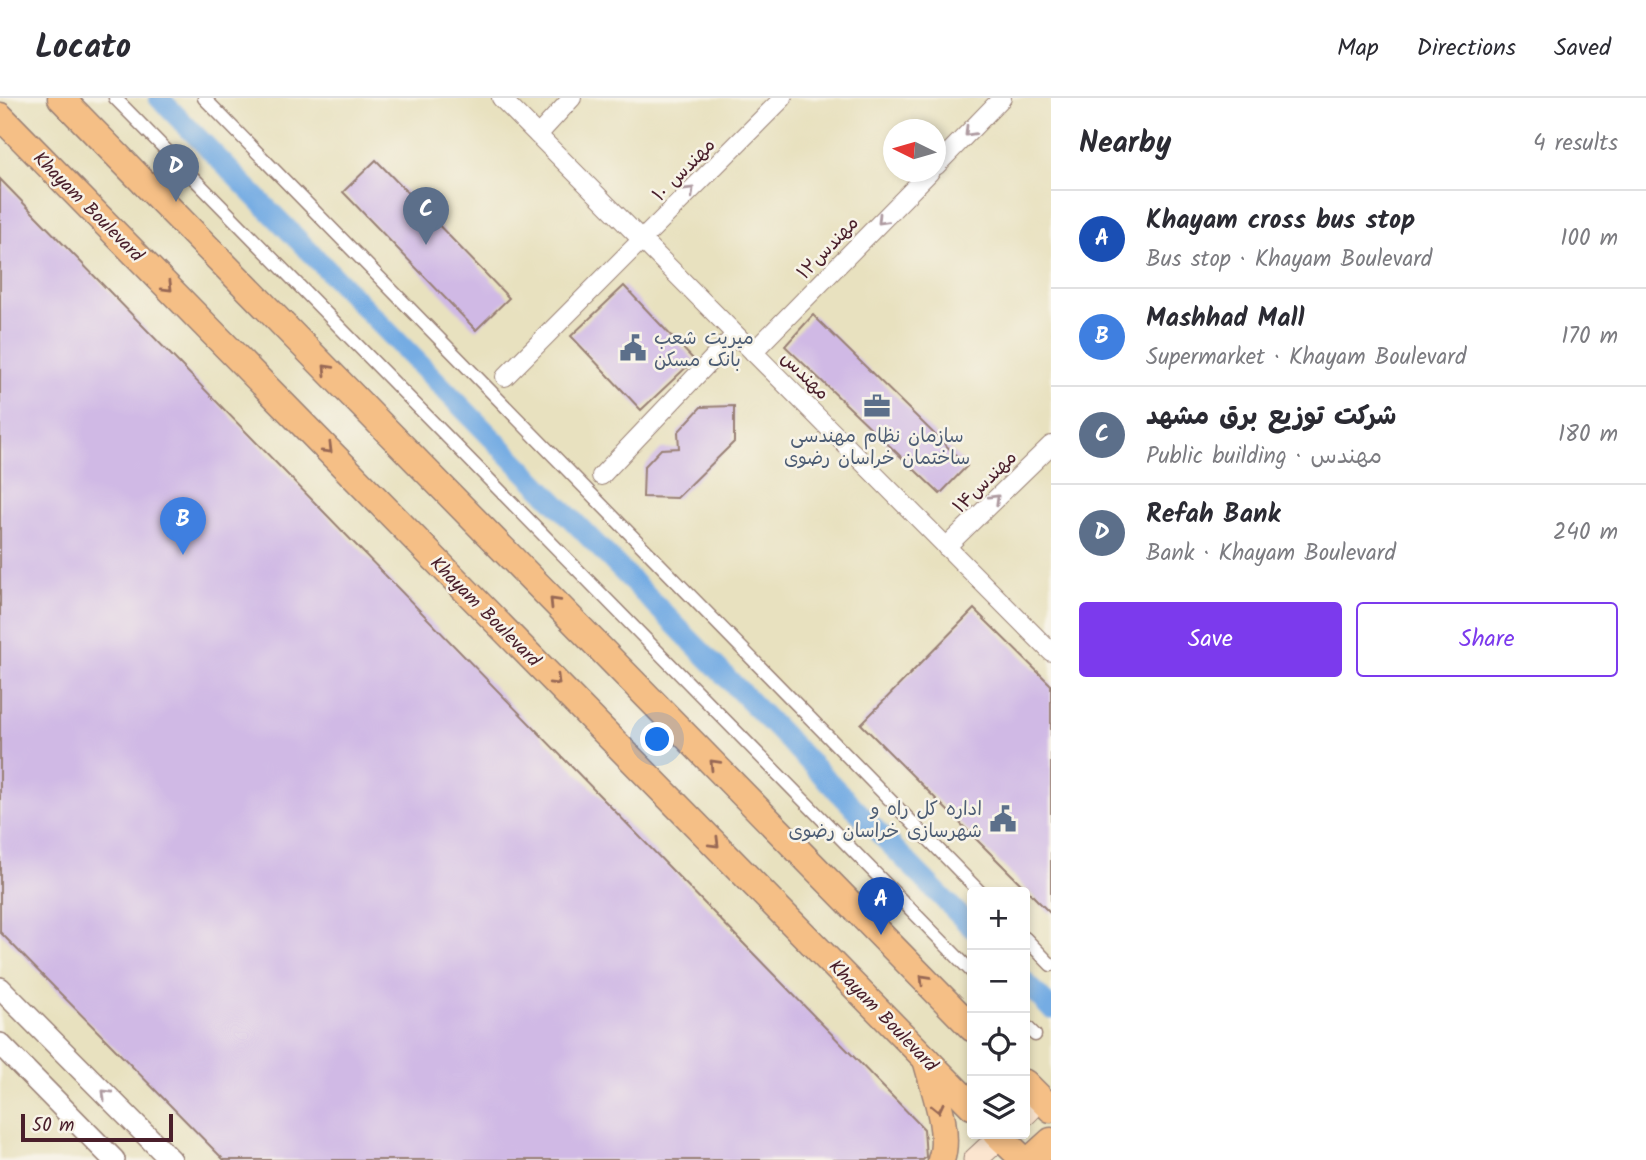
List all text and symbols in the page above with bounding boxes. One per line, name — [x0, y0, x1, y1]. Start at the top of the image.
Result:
text: Locato — [35, 22, 131, 75]
text: Map — [1337, 29, 1379, 68]
text: Directions — [1417, 29, 1516, 68]
text: Saved — [1554, 29, 1611, 68]
north arrow — [883, 119, 946, 182]
text: Nearby — [1079, 120, 1171, 168]
one-way arrow — [964, 124, 977, 137]
text: 4 results — [1533, 126, 1618, 162]
street label: مهندس ۱۰ — [646, 132, 723, 209]
pin: D — [153, 144, 199, 202]
street label: Khayam Boulevard — [25, 145, 150, 270]
pin: C — [403, 187, 449, 245]
one-way arrow — [681, 187, 694, 200]
text: Khayam cross bus stop — [1146, 200, 1415, 242]
street label: مهندس۱۲ — [790, 210, 867, 287]
one-way arrow — [878, 212, 891, 225]
text: A — [1095, 221, 1109, 257]
text: 100 m — [1560, 221, 1618, 257]
text: Bus stop · Khayam Boulevard — [1146, 242, 1432, 278]
one-way arrow — [160, 278, 173, 291]
text: Mashhad Mall — [1146, 298, 1304, 340]
text: B — [1095, 319, 1109, 355]
text: 170 m — [1561, 319, 1618, 355]
place label: میریت شعب بانک مسکن — [654, 324, 754, 376]
public building icon: میریت شعب بانک مسکن — [618, 333, 648, 363]
text: Supermarket · Khayam Boulevard — [1146, 340, 1466, 376]
street label: مهندس — [773, 345, 836, 408]
one-way arrow — [322, 364, 335, 377]
office icon: سازمان نظام مهندسی ساختمان خراسان رضوی — [862, 391, 892, 421]
text: شرکت توزیع برق مشهد — [1146, 396, 1396, 438]
text: C — [1095, 417, 1109, 453]
text: 180 m — [1558, 417, 1618, 453]
place label: سازمان نظام مهندسی ساختمان خراسان رضوی — [784, 422, 970, 474]
text: Public building · مهندس — [1146, 439, 1382, 475]
one-way arrow — [319, 441, 332, 454]
street label: مهندس۱۴ — [946, 444, 1025, 521]
text: Refah Bank — [1146, 494, 1280, 536]
one-way arrow — [987, 495, 1000, 508]
pin: B — [160, 497, 206, 555]
text: D — [1094, 515, 1110, 551]
text: 240 m — [1553, 515, 1618, 551]
text: Bank · Khayam Boulevard — [1146, 536, 1396, 572]
street label: Khayam Boulevard — [422, 550, 547, 675]
one-way arrow — [550, 597, 563, 610]
button: Save — [1079, 602, 1342, 677]
button: Share — [1356, 602, 1618, 677]
one-way arrow — [547, 673, 560, 686]
your location — [640, 722, 674, 756]
one-way arrow — [709, 759, 722, 772]
place label: اداره کل راه و شهرسازی خراسان رضوی — [788, 795, 982, 847]
public building icon: اداره کل راه و شهرسازی خراسان رضوی — [988, 804, 1018, 834]
one-way arrow — [707, 835, 720, 848]
pin: A — [858, 877, 904, 935]
map controls — [967, 887, 1030, 1139]
button: + — [967, 887, 1030, 950]
button: − — [967, 950, 1030, 1013]
street label: Khayam Boulevard — [821, 953, 945, 1080]
one-way arrow — [920, 974, 933, 987]
button: locate — [967, 1013, 1030, 1076]
button: layers — [967, 1076, 1030, 1139]
one-way arrow — [101, 1089, 114, 1102]
one-way arrow — [930, 1102, 945, 1114]
scale bar — [21, 1111, 173, 1143]
text: 50 m — [32, 1111, 74, 1141]

